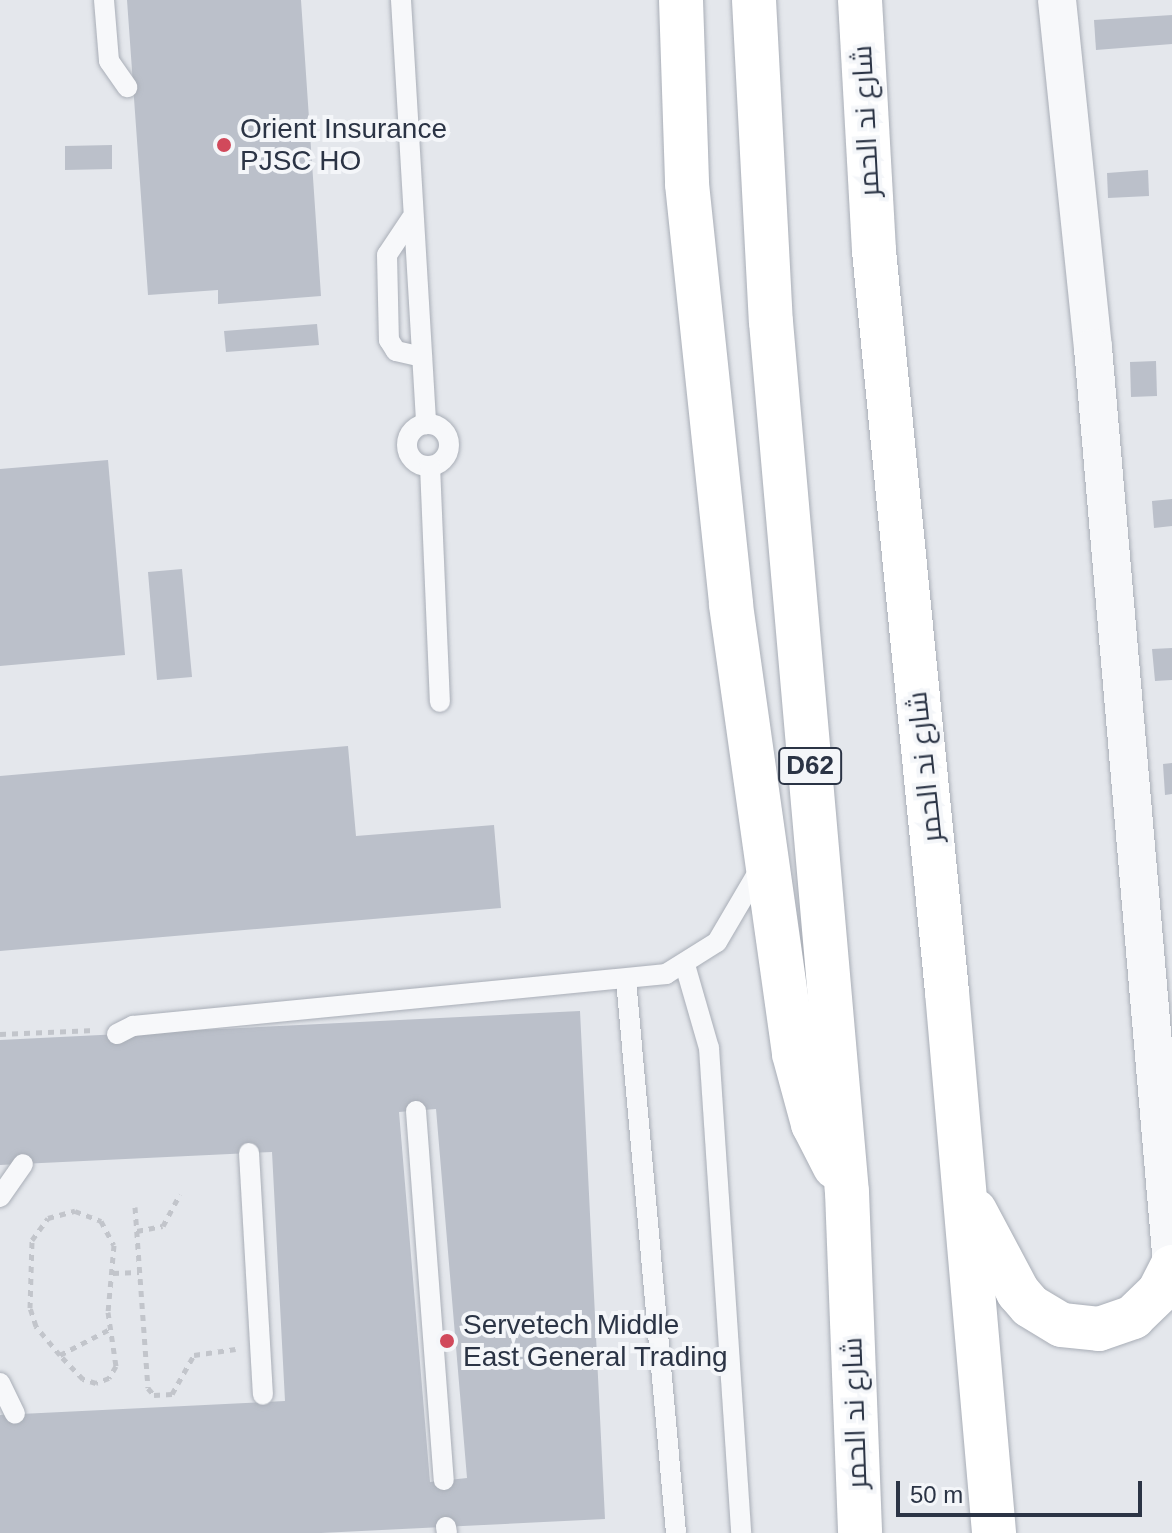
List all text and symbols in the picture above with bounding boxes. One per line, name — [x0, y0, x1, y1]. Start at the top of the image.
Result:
street label: شارع ند الحمر — [845, 44, 887, 198]
place label: Orient Insurance PJSC HO — [240, 112, 447, 178]
marker: Orient Insurance PJSC HO — [215, 136, 233, 154]
street label: شارع ند الحمر — [900, 690, 950, 844]
road number: D62 — [778, 744, 842, 788]
place label: Servetech Middle East General Trading — [463, 1308, 728, 1374]
marker: Servetech Middle East General Trading — [438, 1332, 456, 1350]
street label: شارع ند الحمر — [836, 1337, 874, 1489]
scale bar — [900, 1465, 1146, 1515]
text: 50 m — [910, 1481, 963, 1508]

